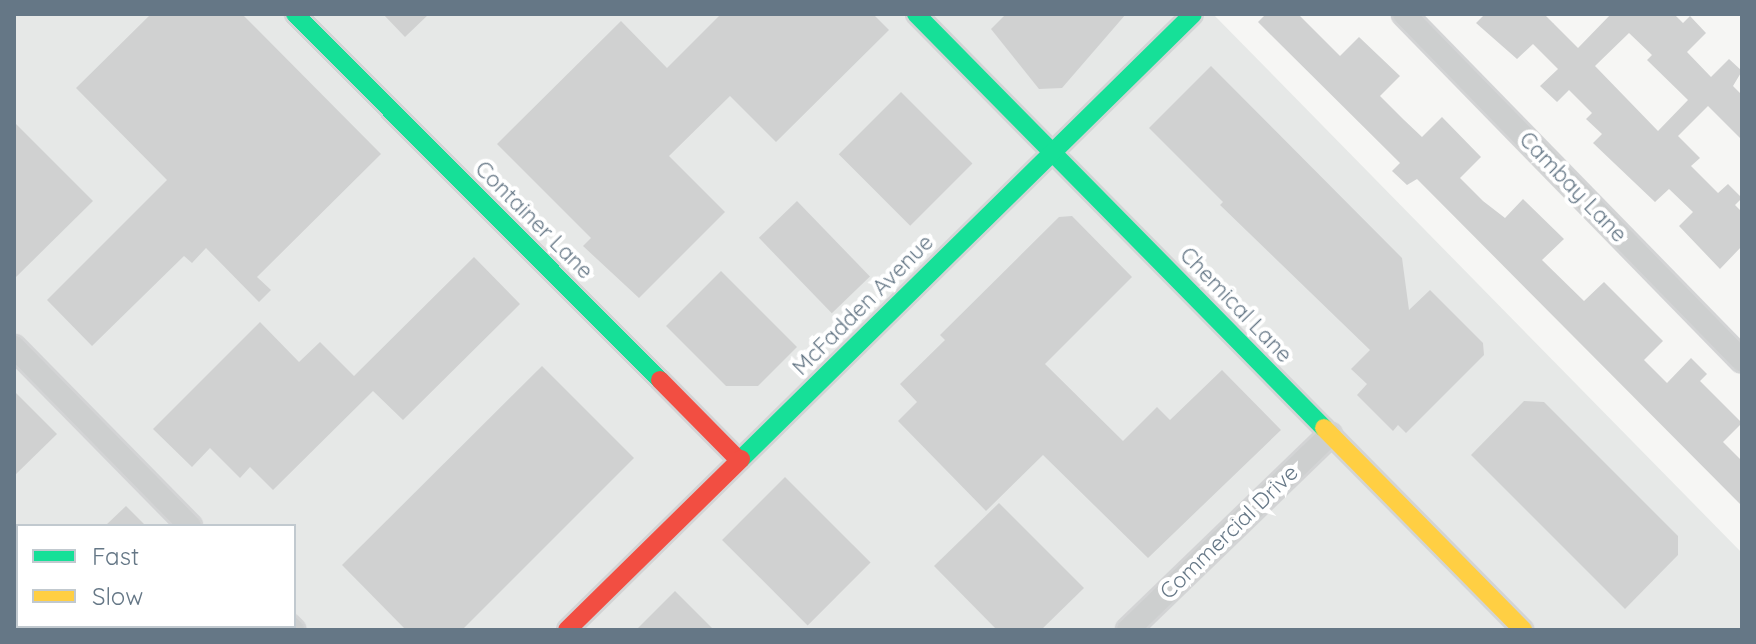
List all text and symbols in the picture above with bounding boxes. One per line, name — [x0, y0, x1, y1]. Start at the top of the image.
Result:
street label: Cambay Lane — [1514, 126, 1632, 248]
street label: Container Lane — [470, 156, 598, 284]
street label: McFadden Avenue — [787, 229, 939, 381]
street label: Chemical Lane — [1174, 242, 1298, 368]
street label: Commercial Drive — [1154, 459, 1304, 605]
legend — [16, 524, 296, 628]
text: Fast — [92, 541, 139, 571]
text: Slow — [92, 581, 143, 611]

